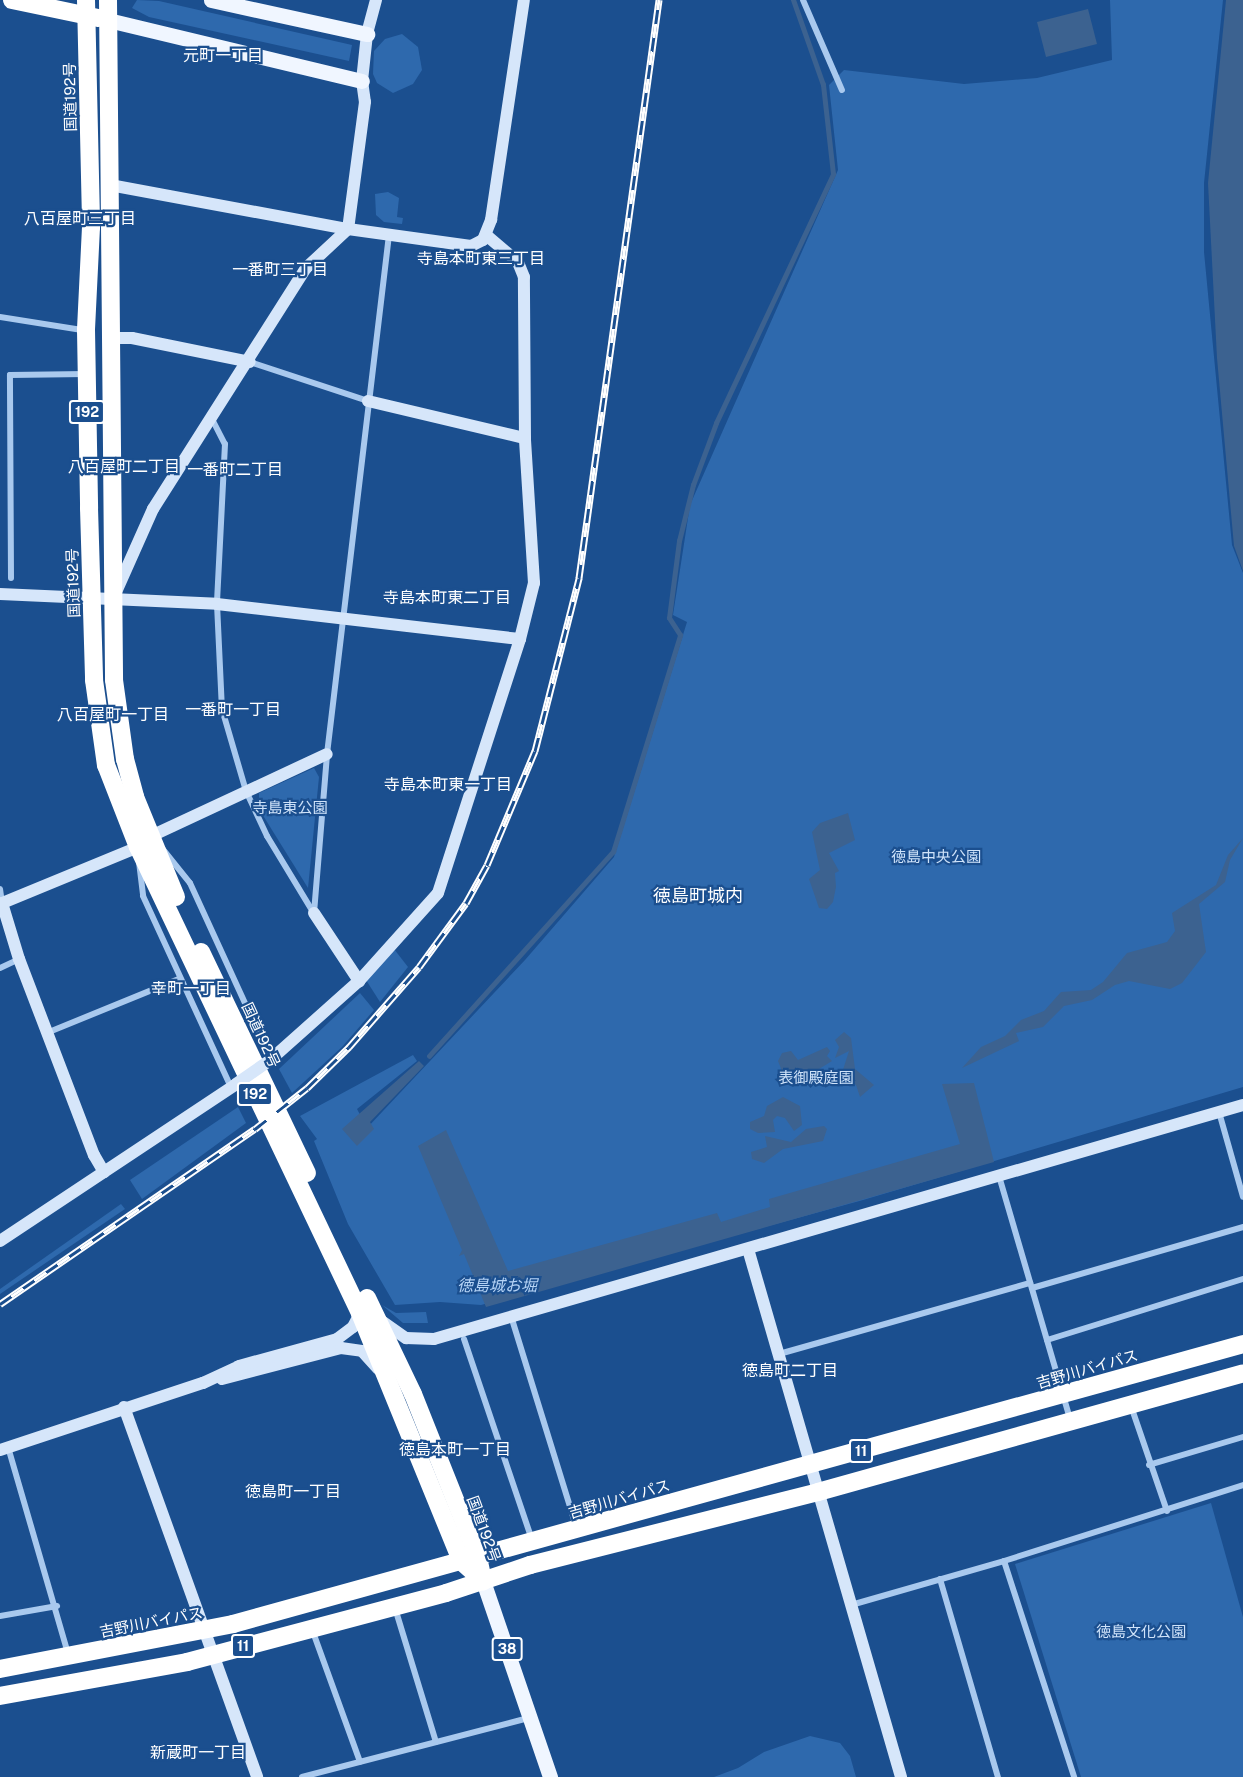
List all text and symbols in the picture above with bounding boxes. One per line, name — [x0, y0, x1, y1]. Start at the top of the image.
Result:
district label: 元町一丁目 — [183, 46, 263, 66]
street label: 国道192号 — [60, 62, 80, 132]
district label: 八百屋町三丁目 — [24, 209, 136, 229]
district label: 寺島本町東三丁目 — [417, 249, 545, 269]
district label: 一番町三丁目 — [232, 260, 328, 280]
road number: 192 — [68, 401, 106, 423]
district label: 八百屋町二丁目 — [68, 457, 180, 477]
district label: 一番町二丁目 — [187, 460, 283, 480]
street label: 国道192号 — [63, 548, 83, 618]
district label: 寺島本町東二丁目 — [383, 588, 511, 608]
district label: 一番町一丁目 — [185, 700, 281, 720]
district label: 八百屋町一丁目 — [57, 705, 169, 725]
district label: 寺島本町東一丁目 — [384, 775, 512, 795]
park label: 寺島東公園 — [253, 799, 327, 817]
park label: 徳島中央公園 — [891, 848, 981, 866]
district label: 徳島町城内 — [653, 885, 743, 907]
district label: 幸町一丁目 — [151, 979, 231, 999]
street label: 国道192号 — [238, 1000, 284, 1070]
park label: 表御殿庭園 — [779, 1069, 853, 1087]
road number: 192 — [236, 1083, 274, 1105]
water label: 徳島城お堀 — [457, 1276, 537, 1296]
street label: 吉野川バイパス — [1034, 1346, 1140, 1392]
district label: 徳島町二丁目 — [742, 1361, 838, 1381]
district label: 徳島本町一丁目 — [399, 1440, 511, 1460]
road number: 11 — [849, 1440, 873, 1462]
street label: 吉野川バイパス — [566, 1476, 672, 1522]
district label: 徳島町一丁目 — [245, 1482, 341, 1502]
street label: 国道192号 — [464, 1493, 504, 1565]
street label: 吉野川バイパス — [98, 1603, 204, 1641]
park label: 徳島文化公園 — [1096, 1623, 1186, 1641]
road number: 11 — [231, 1635, 255, 1657]
road number: 38 — [490, 1638, 524, 1660]
district label: 新蔵町一丁目 — [150, 1743, 246, 1763]

